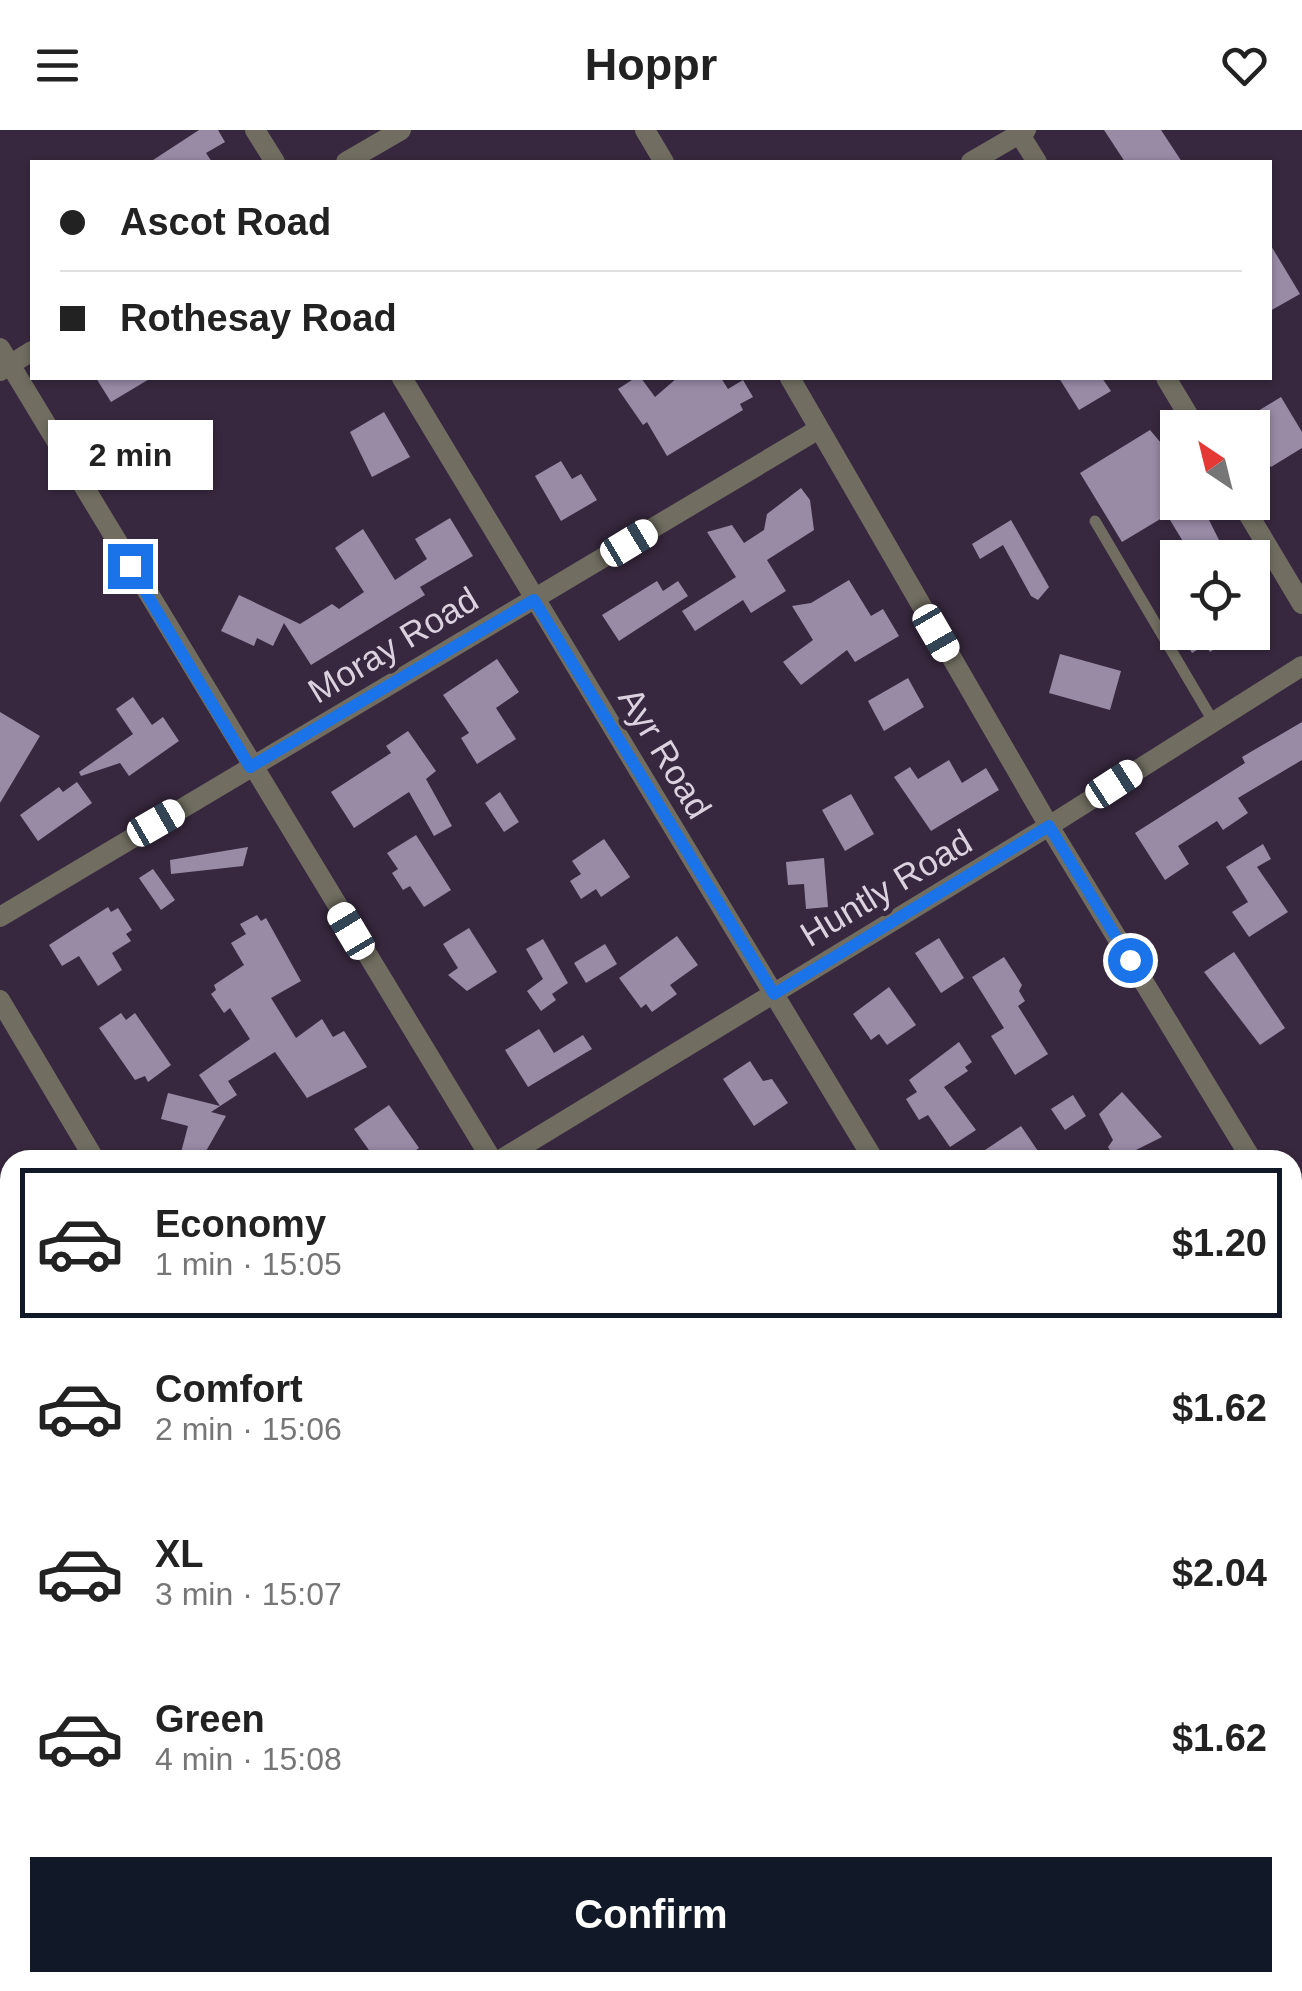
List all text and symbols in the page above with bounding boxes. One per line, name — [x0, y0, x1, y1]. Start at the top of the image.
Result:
icon: menu — [30, 38, 85, 93]
icon: heart — [1217, 38, 1272, 93]
text: Hoppr — [585, 39, 717, 90]
text: Ascot Road — [120, 201, 331, 243]
text: Rothesay Road — [120, 297, 397, 339]
north arrow — [1160, 410, 1270, 520]
map controls — [1160, 410, 1270, 650]
callout: 2 min — [48, 421, 212, 491]
text: 2 min — [89, 437, 172, 473]
car — [596, 515, 662, 571]
button: locate — [1160, 540, 1270, 650]
route end — [108, 544, 153, 589]
street label: Moray Road — [301, 579, 484, 710]
car — [908, 600, 964, 666]
street label: Ayr Road — [611, 680, 720, 825]
car — [1081, 755, 1147, 813]
car — [123, 795, 189, 851]
street label: Huntly Road — [793, 821, 978, 954]
car — [323, 898, 379, 964]
route start — [1108, 938, 1153, 983]
icon: car — [35, 1198, 125, 1288]
text: Economy — [155, 1203, 326, 1245]
text: $1.20 — [1172, 1222, 1267, 1264]
text: 1 min · 15:05 — [155, 1246, 342, 1282]
icon: car — [35, 1363, 125, 1453]
text: Comfort — [155, 1368, 303, 1410]
text: $1.62 — [1172, 1387, 1267, 1429]
text: 2 min · 15:06 — [155, 1411, 342, 1447]
icon: car — [35, 1528, 125, 1618]
text: XL — [155, 1533, 204, 1575]
text: $2.04 — [1172, 1552, 1267, 1594]
text: 3 min · 15:07 — [155, 1576, 342, 1612]
icon: car — [35, 1693, 125, 1783]
text: Green — [155, 1698, 265, 1740]
text: $1.62 — [1172, 1717, 1267, 1759]
text: 4 min · 15:08 — [155, 1741, 342, 1777]
button: Confirm — [30, 1857, 1272, 1972]

